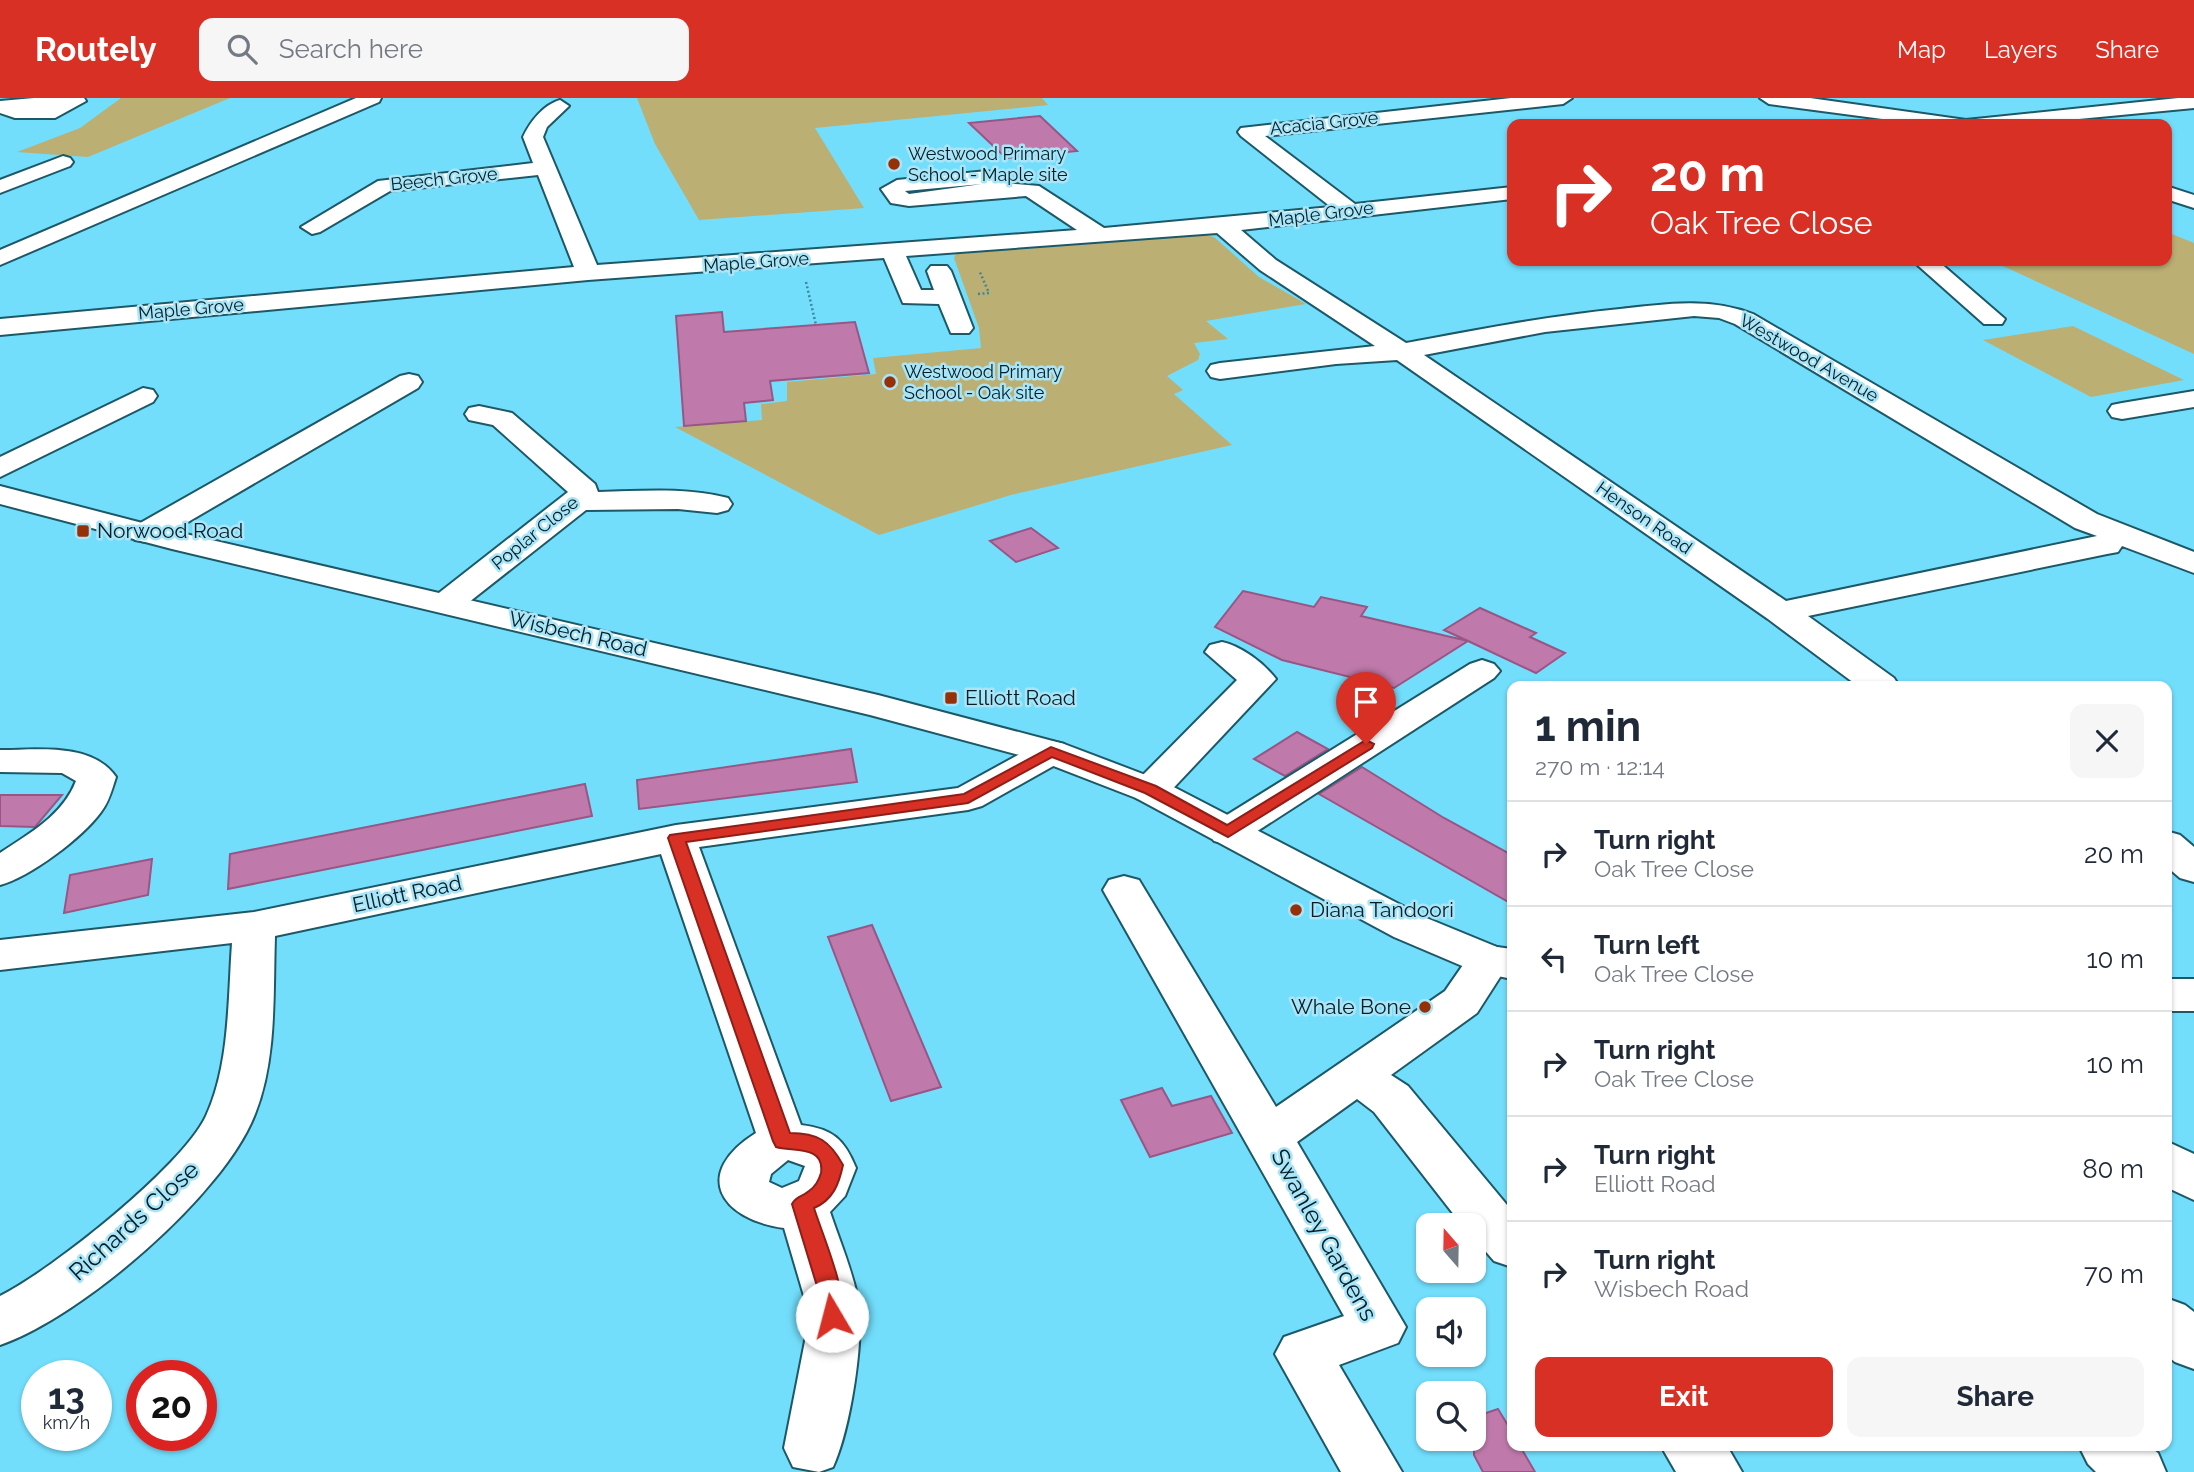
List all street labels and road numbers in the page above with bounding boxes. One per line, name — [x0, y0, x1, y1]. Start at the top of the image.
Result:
street label: Acacia Grove — [1269, 106, 1380, 139]
street label: Beech Grove — [390, 162, 499, 195]
street label: Maple Grove — [1267, 197, 1375, 230]
street label: Maple Grove — [702, 247, 810, 276]
street label: Maple Grove — [137, 293, 245, 324]
street label: Westwood Avenue — [1736, 309, 1883, 406]
street label: Henson Road — [1592, 477, 1696, 558]
street label: Poplar Close — [487, 491, 583, 574]
street label: Wisbech Road — [506, 605, 650, 662]
street label: Elliott Road — [350, 870, 464, 917]
street label: Swanley Gardens — [1265, 1144, 1384, 1326]
street label: Richards Close — [63, 1155, 205, 1287]

